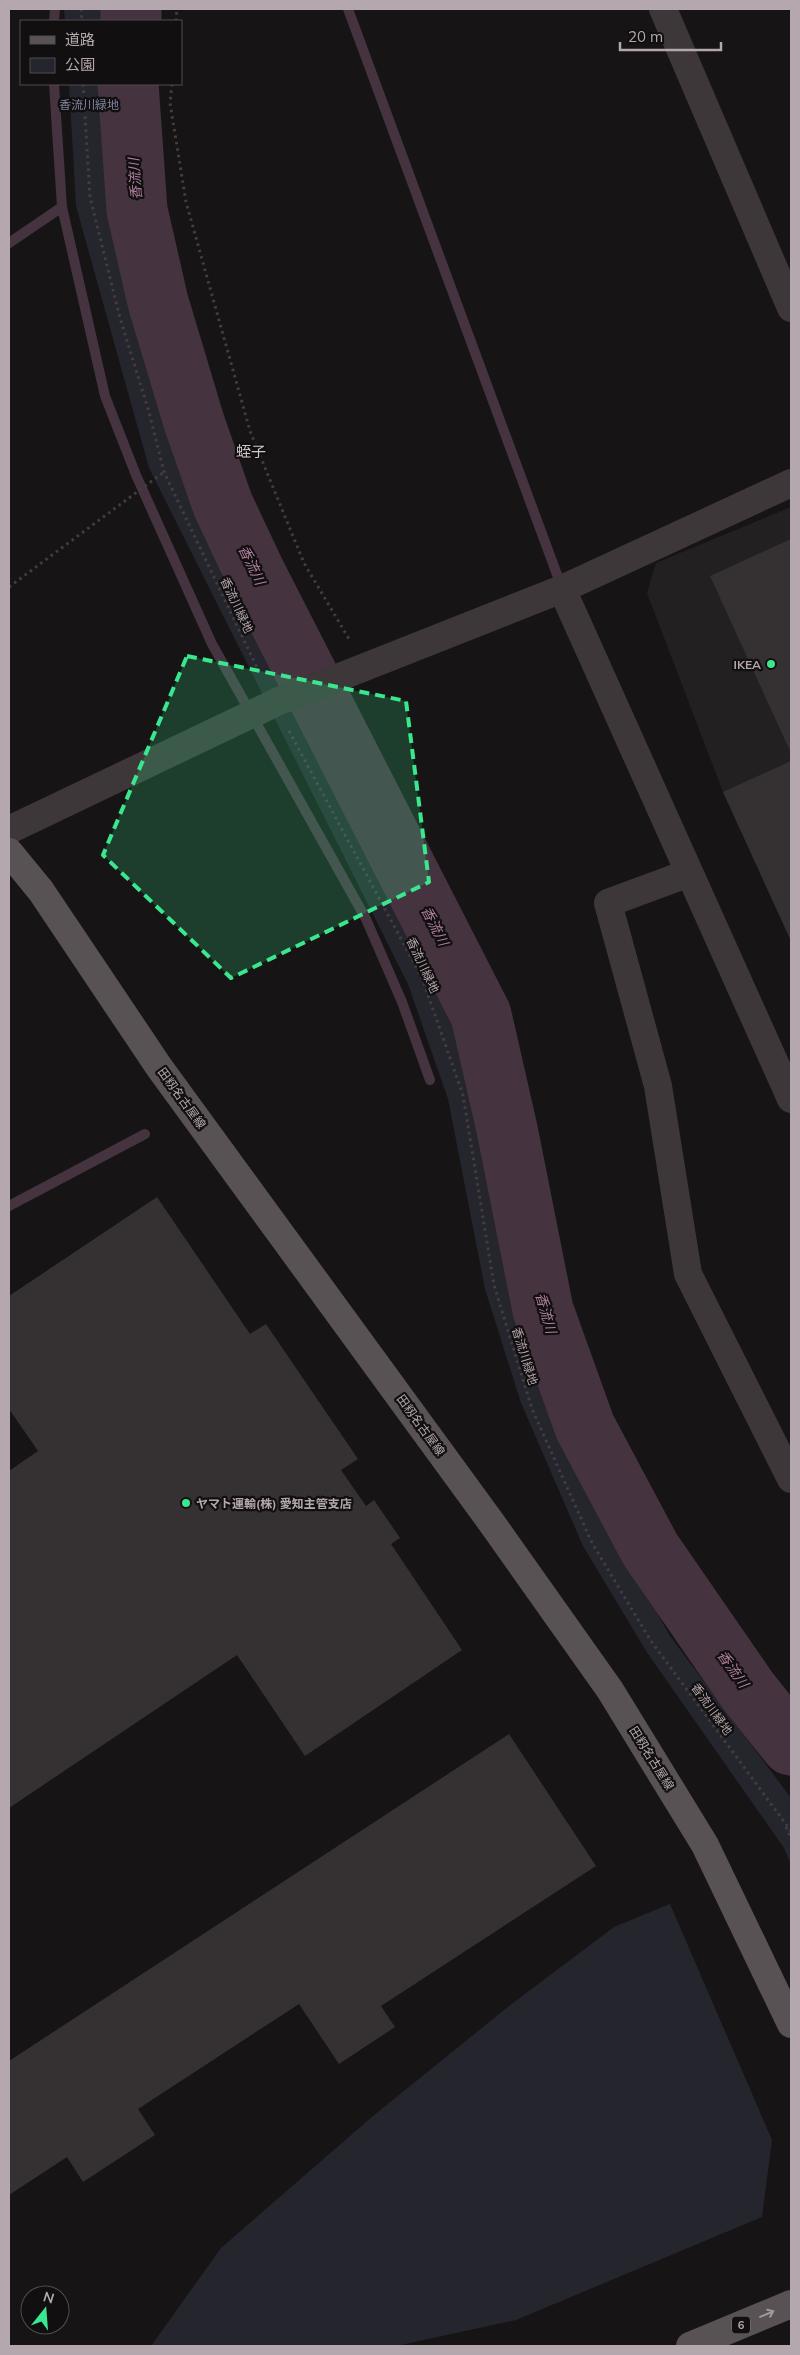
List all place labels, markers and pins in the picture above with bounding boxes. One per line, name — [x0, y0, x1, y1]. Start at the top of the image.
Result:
place label: IKEA — [734, 657, 761, 672]
marker: IKEA — [765, 658, 777, 670]
place label: ヤマト運輸(株) 愛知主管支店 — [196, 1496, 352, 1511]
marker: ヤマト運輸(株) 愛知主管支店 — [180, 1497, 192, 1509]

